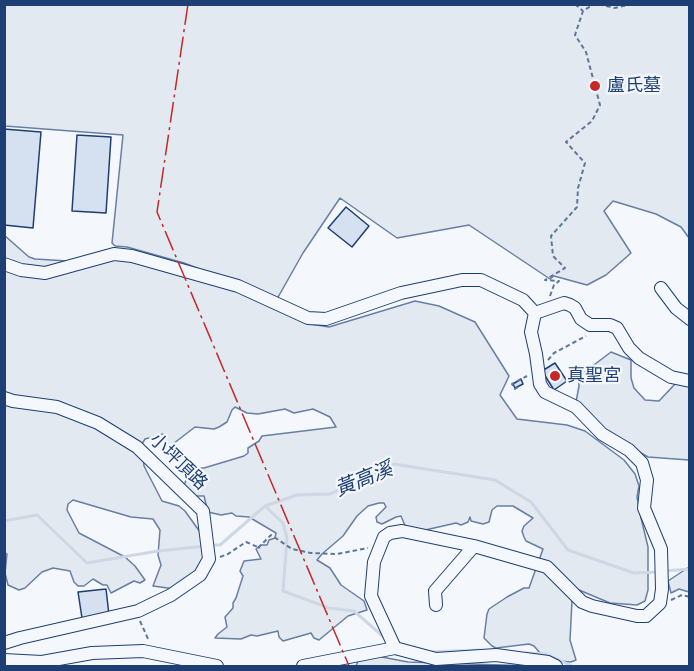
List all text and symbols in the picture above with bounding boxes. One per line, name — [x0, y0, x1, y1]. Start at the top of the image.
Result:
place label: 盧氏墓 — [607, 75, 661, 97]
marker: 盧氏墓 — [588, 79, 602, 93]
place label: 真聖宮 — [567, 365, 621, 387]
marker: 真聖宮 — [548, 369, 562, 383]
street label: 小坪頂路 — [145, 429, 211, 495]
water label: 黃高溪 — [332, 458, 396, 502]

